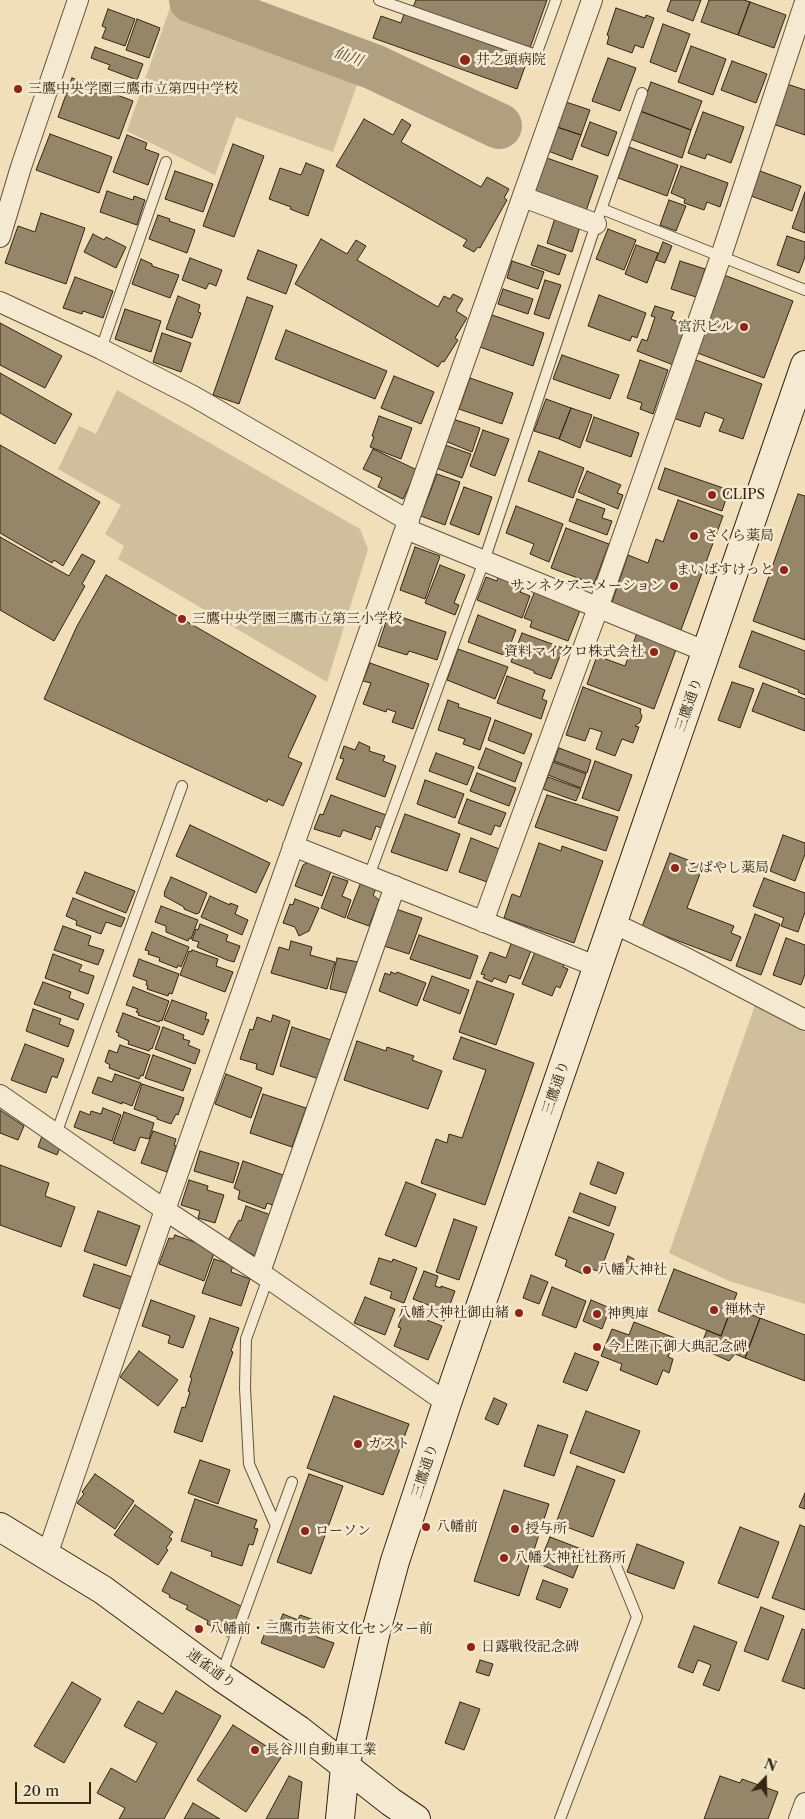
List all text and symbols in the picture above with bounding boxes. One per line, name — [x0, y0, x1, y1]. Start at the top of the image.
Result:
water label: 仙川 — [331, 43, 365, 71]
place label: 井之頭病院 — [476, 52, 546, 68]
marker: 井之頭病院 — [458, 53, 472, 67]
place label: 三鷹中央学園三鷹市立第四中学校 — [28, 81, 238, 97]
marker: 三鷹中央学園三鷹市立第四中学校 — [12, 83, 24, 95]
place label: 宮沢ビル — [678, 319, 734, 335]
marker: 宮沢ビル — [738, 321, 750, 333]
place label: CLIPS — [722, 487, 765, 503]
marker: CLIPS — [706, 489, 718, 501]
place label: さくら薬局 — [704, 528, 774, 544]
marker: さくら薬局 — [688, 530, 700, 542]
place label: まいばすけっと — [676, 562, 774, 578]
marker: まいばすけっと — [778, 564, 790, 576]
place label: サンネクアニメーション — [510, 578, 664, 594]
marker: サンネクアニメーション — [668, 580, 680, 592]
place label: 三鷹中央学園三鷹市立第三小学校 — [192, 611, 402, 627]
marker: 三鷹中央学園三鷹市立第三小学校 — [176, 613, 188, 625]
place label: 資料マイクロ株式会社 — [504, 644, 644, 660]
marker: 資料マイクロ株式会社 — [648, 646, 660, 658]
street label: 三鷹通り — [672, 676, 706, 734]
place label: こばやし薬局 — [685, 860, 769, 876]
marker: こばやし薬局 — [669, 862, 681, 874]
street label: 三鷹通り — [539, 1059, 573, 1117]
place label: 八幡大神社 — [597, 1262, 667, 1278]
marker: 八幡大神社 — [581, 1264, 593, 1276]
place label: 禅林寺 — [724, 1302, 766, 1318]
marker: 禅林寺 — [708, 1304, 720, 1316]
place label: 八幡大神社御由緒 — [397, 1305, 509, 1321]
place label: 神輿庫 — [607, 1306, 649, 1322]
marker: 八幡大神社御由緒 — [513, 1307, 525, 1319]
marker: 神輿庫 — [591, 1308, 603, 1320]
place label: 今上陛下御大典記念碑 — [607, 1339, 747, 1355]
marker: 今上陛下御大典記念碑 — [591, 1341, 603, 1353]
place label: ガスト — [368, 1436, 410, 1452]
marker: ガスト — [352, 1438, 364, 1450]
street label: 三鷹通り — [408, 1442, 442, 1500]
place label: 八幡前 — [436, 1519, 478, 1535]
marker: 八幡前 — [420, 1521, 432, 1533]
place label: 授与所 — [525, 1521, 567, 1537]
place label: ローソン — [315, 1523, 371, 1539]
marker: 授与所 — [509, 1523, 521, 1535]
marker: ローソン — [299, 1525, 311, 1537]
place label: 八幡大神社社務所 — [514, 1550, 626, 1566]
marker: 八幡大神社社務所 — [498, 1552, 510, 1564]
place label: 八幡前・三鷹市芸術文化センター前 — [209, 1621, 433, 1637]
marker: 八幡前・三鷹市芸術文化センター前 — [193, 1623, 205, 1635]
place label: 日露戦役記念碑 — [481, 1639, 579, 1655]
marker: 日露戦役記念碑 — [465, 1641, 477, 1653]
street label: 連雀通り — [183, 1646, 239, 1692]
place label: 長谷川自動車工業 — [265, 1742, 377, 1758]
marker: 長谷川自動車工業 — [249, 1744, 261, 1756]
north arrow — [740, 1754, 790, 1804]
text: N — [761, 1754, 779, 1776]
scale bar — [18, 1772, 94, 1804]
text: 20 m — [23, 1781, 59, 1800]

